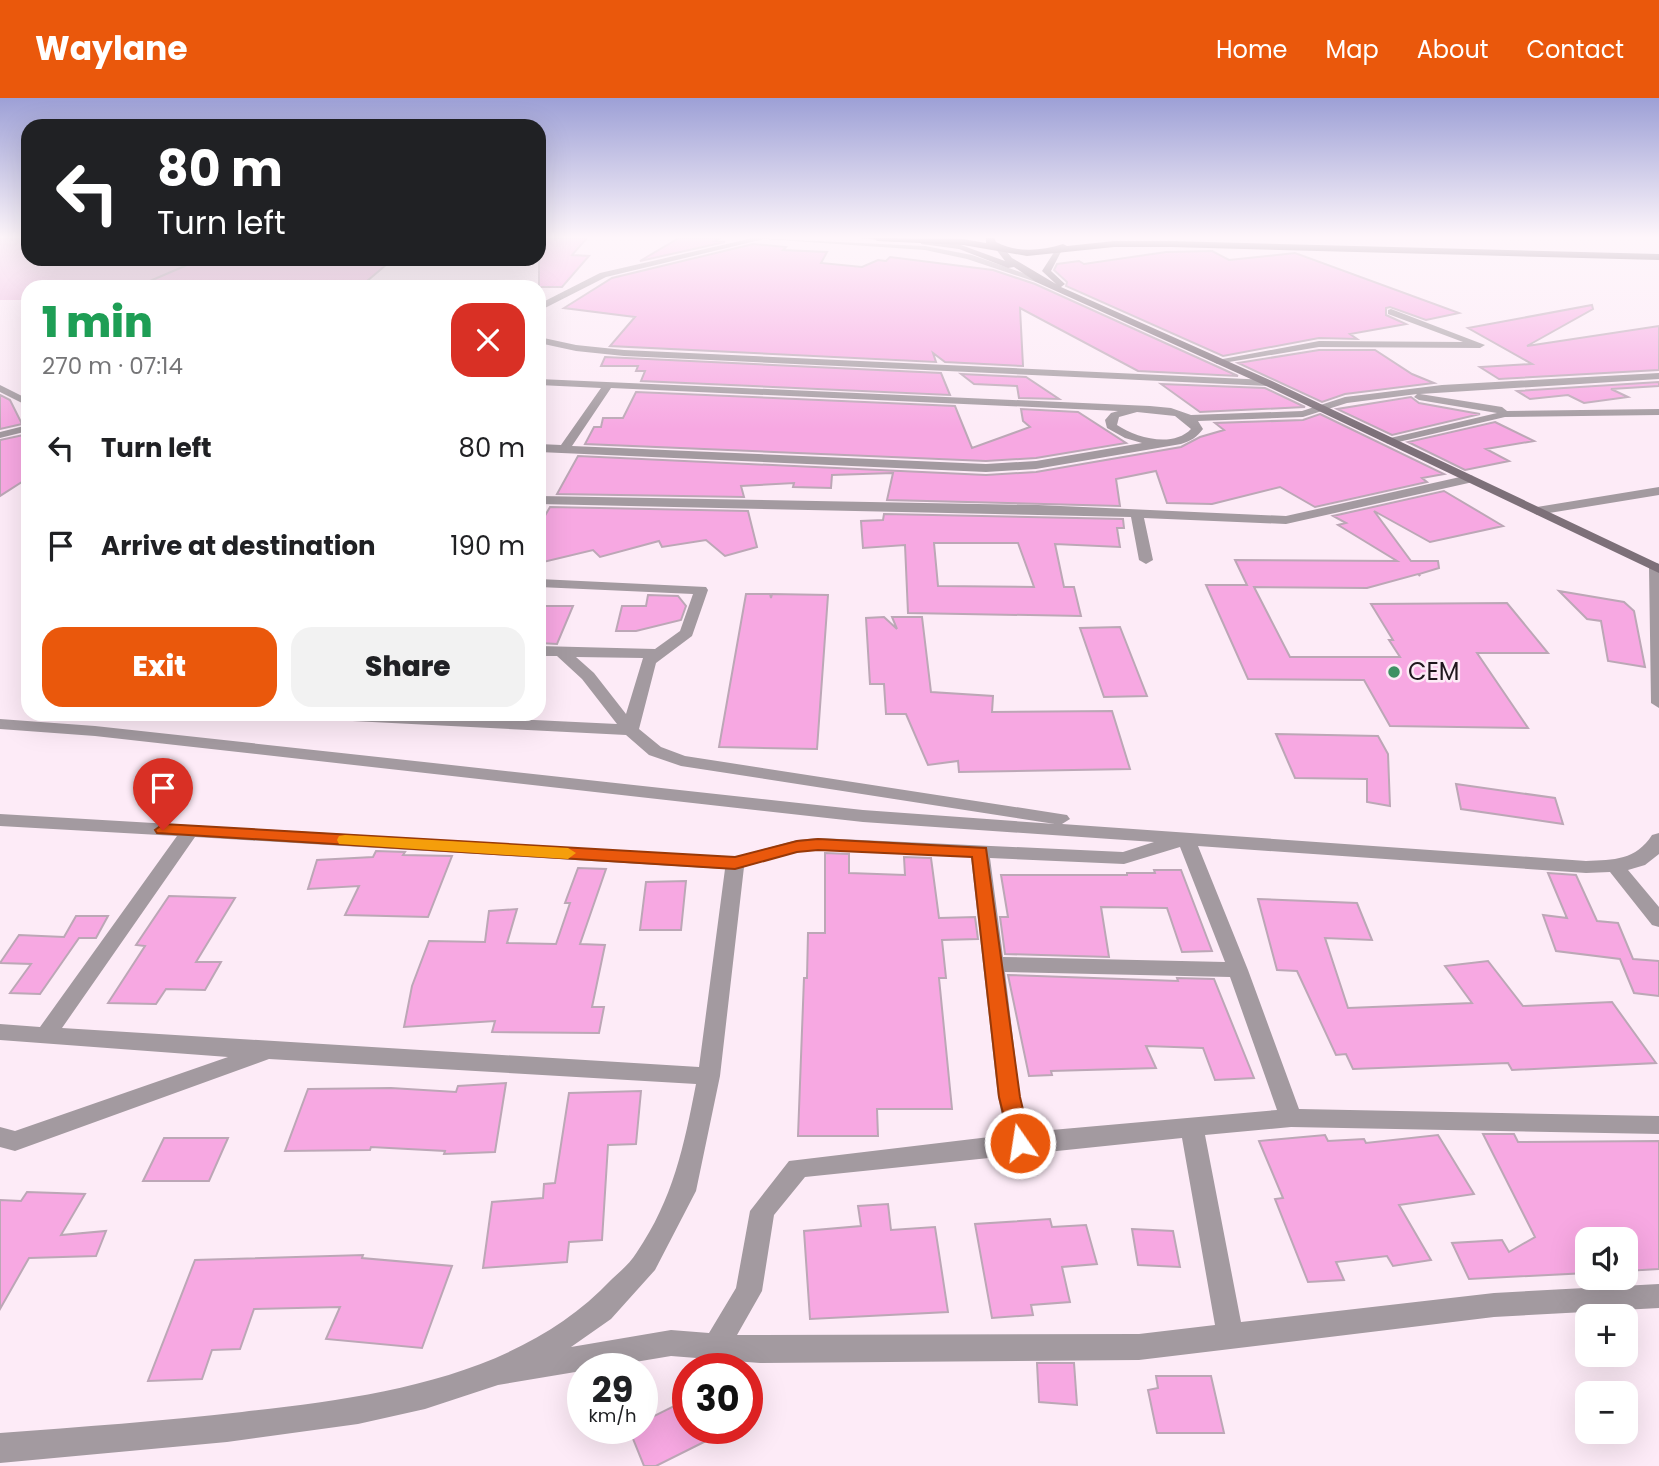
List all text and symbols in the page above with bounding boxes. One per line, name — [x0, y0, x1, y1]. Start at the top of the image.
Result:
text: Waylane — [35, 25, 188, 72]
text: Home — [1216, 33, 1288, 66]
text: Map — [1326, 33, 1379, 66]
text: About — [1417, 33, 1488, 66]
text: Contact — [1526, 33, 1624, 66]
text: 80 m — [157, 135, 283, 203]
icon: left — [42, 147, 133, 238]
text: Turn left — [157, 200, 286, 245]
text: 1 min — [42, 293, 153, 352]
button: close — [451, 303, 525, 377]
text: 270 m · 07:14 — [42, 350, 183, 382]
icon: left — [42, 429, 80, 467]
text: Turn left — [101, 430, 212, 466]
text: 80 m — [459, 430, 525, 466]
icon: arrive — [42, 527, 80, 565]
text: Arrive at destination — [101, 528, 376, 564]
text: 190 m — [450, 528, 525, 564]
button: Exit — [42, 627, 277, 707]
button: Share — [291, 627, 525, 707]
place label: CEM — [1408, 655, 1460, 688]
marker: CEM — [1386, 664, 1402, 680]
pin — [133, 758, 193, 830]
icon: arrive — [144, 769, 182, 807]
position arrow — [983, 1106, 1057, 1180]
map controls — [1575, 1227, 1638, 1444]
button: sound — [1575, 1227, 1638, 1290]
button: + — [1575, 1304, 1638, 1367]
speed limit sign: 30 — [672, 1353, 763, 1444]
text: 29 — [592, 1365, 633, 1414]
button: − — [1575, 1381, 1638, 1444]
text: km/h — [589, 1403, 636, 1428]

